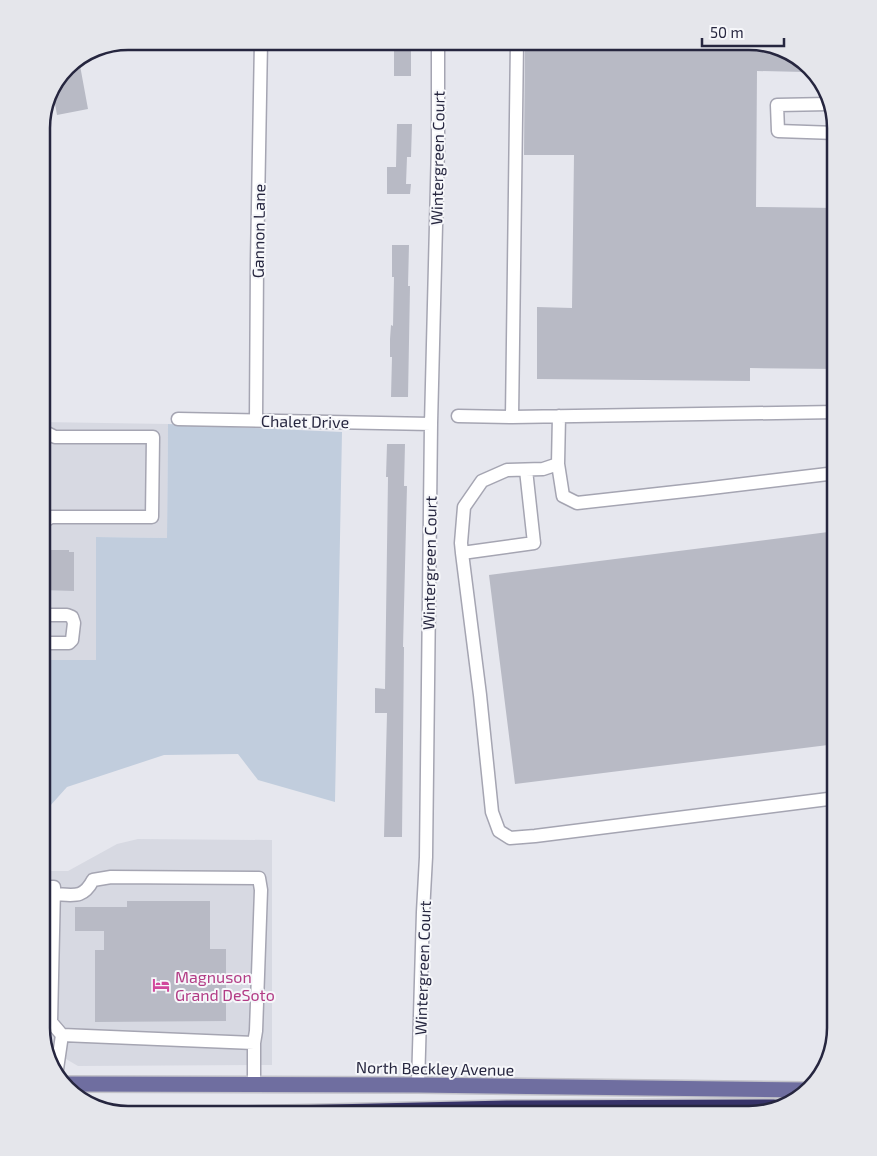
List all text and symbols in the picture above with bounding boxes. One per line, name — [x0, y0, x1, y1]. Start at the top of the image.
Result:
scale bar — [702, 15, 784, 47]
text: 50 m — [710, 23, 744, 41]
street label: Wintergreen Court — [426, 91, 448, 225]
street label: Gannon Lane — [248, 184, 268, 278]
street label: Chalet Drive — [261, 411, 349, 431]
street label: Wintergreen Court — [418, 496, 440, 630]
street label: Wintergreen Court — [410, 900, 434, 1036]
place label: Magnuson Grand DeSoto — [175, 967, 275, 1004]
hotel icon: Magnuson Grand DeSoto — [151, 975, 171, 995]
street label: North Beckley Avenue — [356, 1057, 514, 1079]

